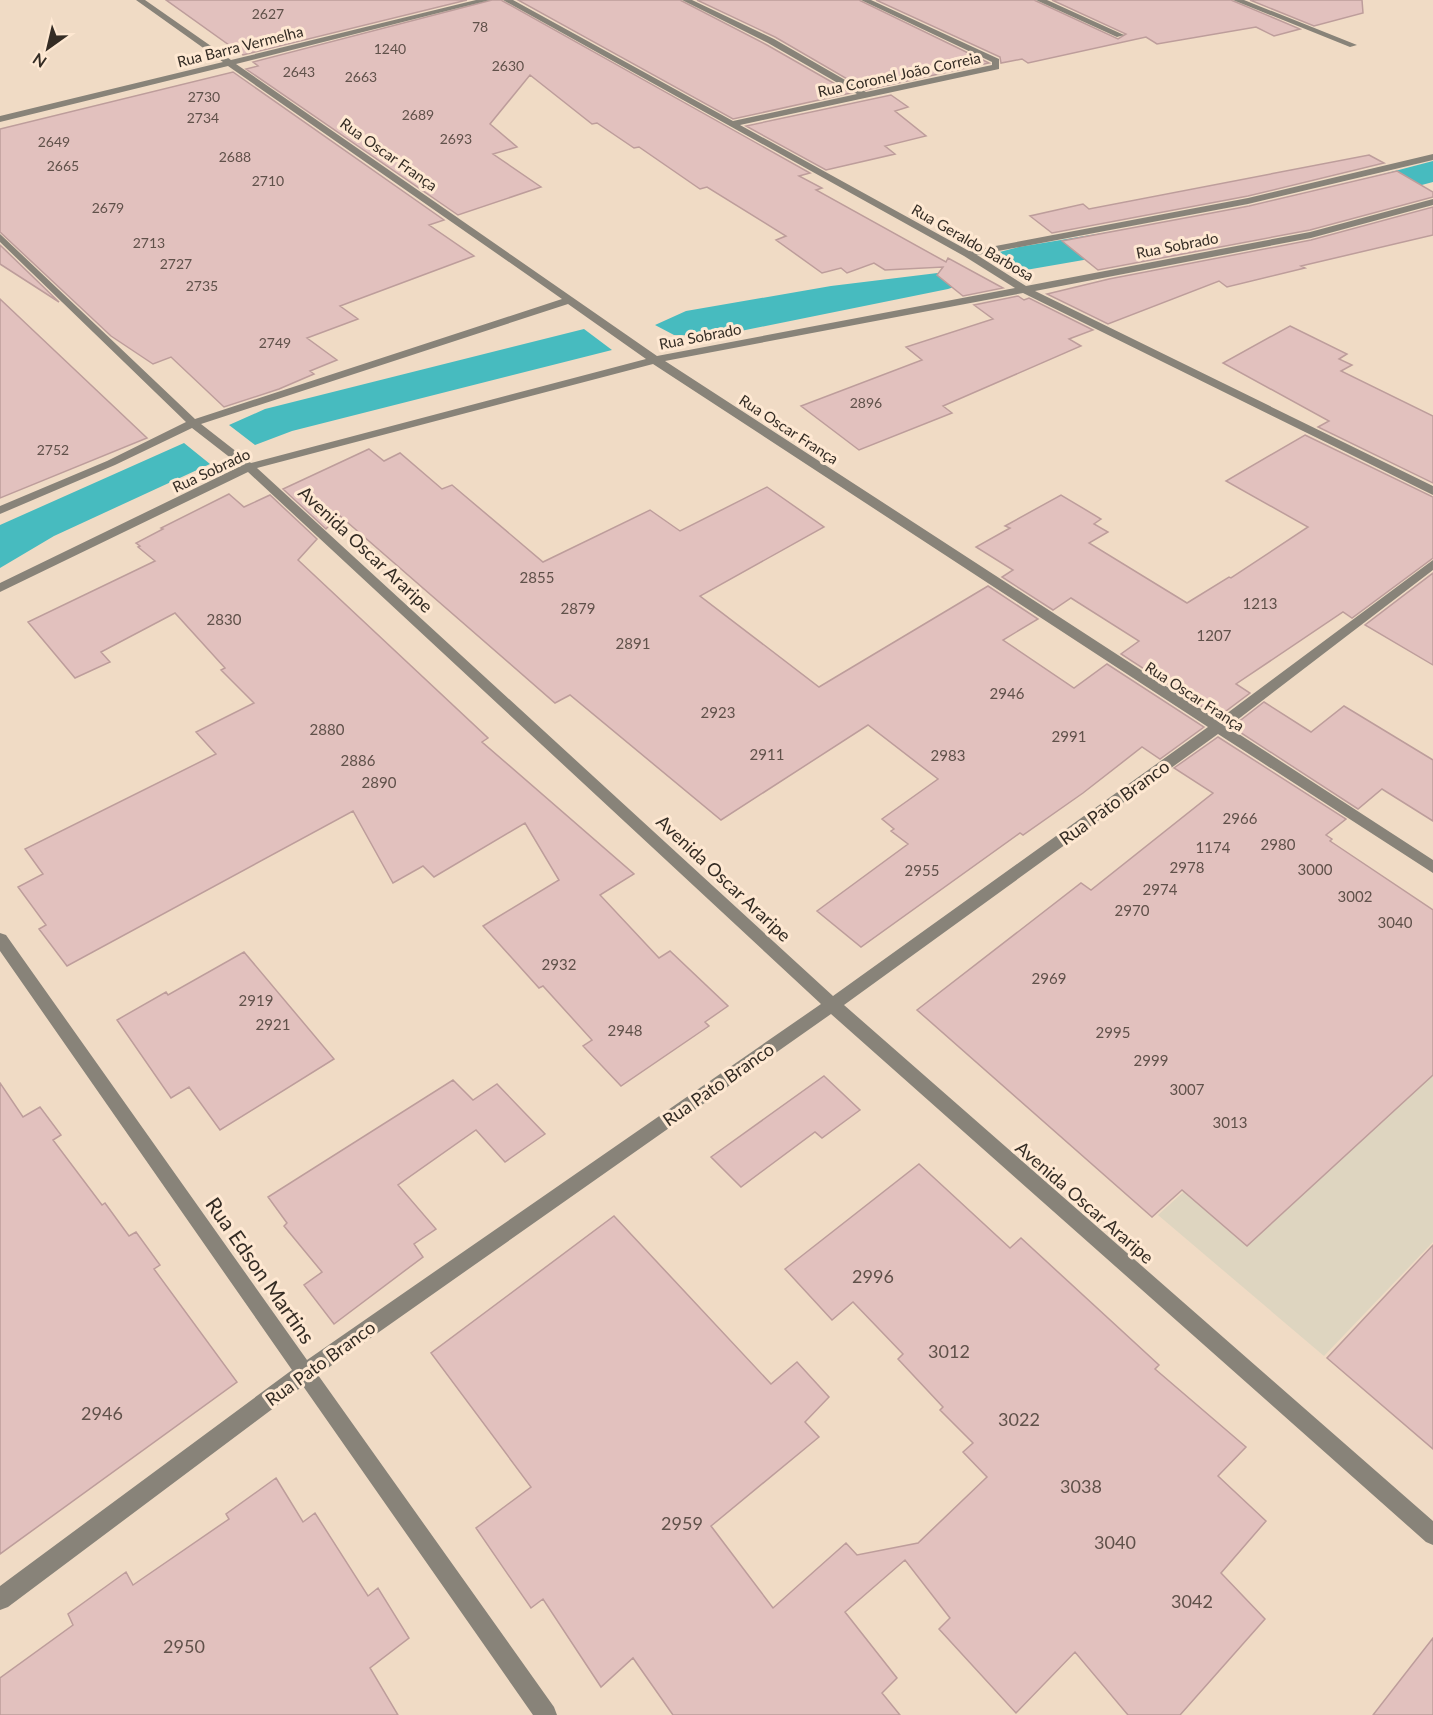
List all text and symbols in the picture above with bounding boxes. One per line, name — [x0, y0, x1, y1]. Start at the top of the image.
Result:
house number: 2627 — [252, 5, 284, 22]
north arrow — [18, 18, 78, 78]
house number: 78 — [472, 18, 488, 35]
street label: Rua Barra Vermelha — [175, 22, 305, 70]
house number: 1240 — [374, 40, 406, 57]
street label: Rua Coronel João Correia — [816, 48, 982, 100]
text: N — [29, 50, 50, 72]
house number: 2630 — [492, 57, 524, 74]
house number: 2643 — [283, 63, 315, 80]
house number: 2663 — [345, 68, 377, 85]
house number: 2730 — [188, 88, 220, 105]
house number: 2689 — [402, 106, 434, 123]
house number: 2734 — [187, 109, 219, 126]
street label: Rua Oscar França — [337, 114, 441, 194]
house number: 2693 — [440, 130, 472, 147]
house number: 2649 — [38, 133, 70, 150]
house number: 2688 — [219, 148, 251, 165]
house number: 2665 — [47, 157, 79, 174]
house number: 2710 — [252, 172, 284, 189]
house number: 2679 — [92, 199, 124, 216]
street label: Rua Geraldo Barbosa — [909, 200, 1037, 284]
street label: Rua Sobrado — [1134, 228, 1220, 262]
house number: 2713 — [133, 234, 165, 251]
house number: 2727 — [160, 255, 192, 272]
house number: 2735 — [186, 277, 218, 294]
street label: Rua Sobrado — [657, 319, 743, 353]
house number: 2749 — [259, 334, 291, 351]
street label: Rua Oscar França — [736, 390, 842, 468]
house number: 2896 — [850, 394, 882, 411]
house number: 2752 — [37, 441, 69, 458]
street label: Rua Sobrado — [169, 444, 253, 496]
street label: Avenida Oscar Araripe — [294, 481, 438, 617]
house number: 2855 — [520, 568, 554, 586]
house number: 1213 — [1243, 594, 1277, 612]
house number: 2879 — [561, 599, 595, 617]
house number: 2830 — [207, 610, 242, 628]
house number: 1207 — [1197, 626, 1232, 644]
house number: 2891 — [616, 634, 650, 652]
street label: Rua Oscar França — [1142, 657, 1248, 735]
house number: 2946 — [990, 684, 1025, 702]
house number: 2923 — [701, 703, 735, 721]
house number: 2880 — [310, 720, 345, 738]
house number: 2991 — [1052, 727, 1086, 745]
house number: 2911 — [750, 745, 784, 763]
house number: 2983 — [931, 746, 965, 764]
house number: 2886 — [341, 751, 376, 769]
street label: Rua Pato Branco — [1055, 755, 1173, 849]
house number: 2890 — [362, 773, 397, 791]
house number: 2966 — [1223, 809, 1258, 827]
street label: Avenida Oscar Araripe — [652, 810, 796, 946]
house number: 2980 — [1261, 835, 1296, 853]
house number: 1174 — [1196, 838, 1231, 856]
house number: 2978 — [1170, 858, 1204, 876]
house number: 3000 — [1298, 860, 1333, 878]
house number: 2955 — [905, 861, 939, 879]
house number: 2974 — [1143, 880, 1178, 898]
house number: 3002 — [1338, 887, 1372, 905]
house number: 2970 — [1115, 901, 1150, 919]
house number: 3040 — [1378, 913, 1413, 931]
house number: 2932 — [542, 955, 576, 973]
house number: 2969 — [1032, 969, 1066, 987]
house number: 2919 — [239, 991, 273, 1009]
house number: 2921 — [256, 1015, 290, 1033]
house number: 2948 — [608, 1021, 642, 1039]
house number: 2995 — [1096, 1023, 1130, 1041]
street label: Rua Pato Branco — [658, 1038, 778, 1130]
house number: 2999 — [1134, 1051, 1168, 1069]
house number: 3007 — [1170, 1080, 1205, 1098]
house number: 3013 — [1213, 1113, 1247, 1131]
street label: Avenida Oscar Araripe — [1011, 1136, 1159, 1268]
street label: Rua Edson Martins — [201, 1192, 321, 1348]
house number: 2996 — [852, 1265, 894, 1287]
street label: Rua Pato Branco — [261, 1316, 379, 1410]
house number: 3012 — [928, 1340, 970, 1362]
house number: 2946 — [81, 1402, 123, 1424]
house number: 3022 — [998, 1408, 1040, 1430]
house number: 3038 — [1060, 1475, 1102, 1497]
house number: 2959 — [661, 1512, 703, 1534]
house number: 3040 — [1094, 1531, 1136, 1553]
house number: 3042 — [1171, 1590, 1213, 1612]
house number: 2950 — [163, 1635, 205, 1657]

